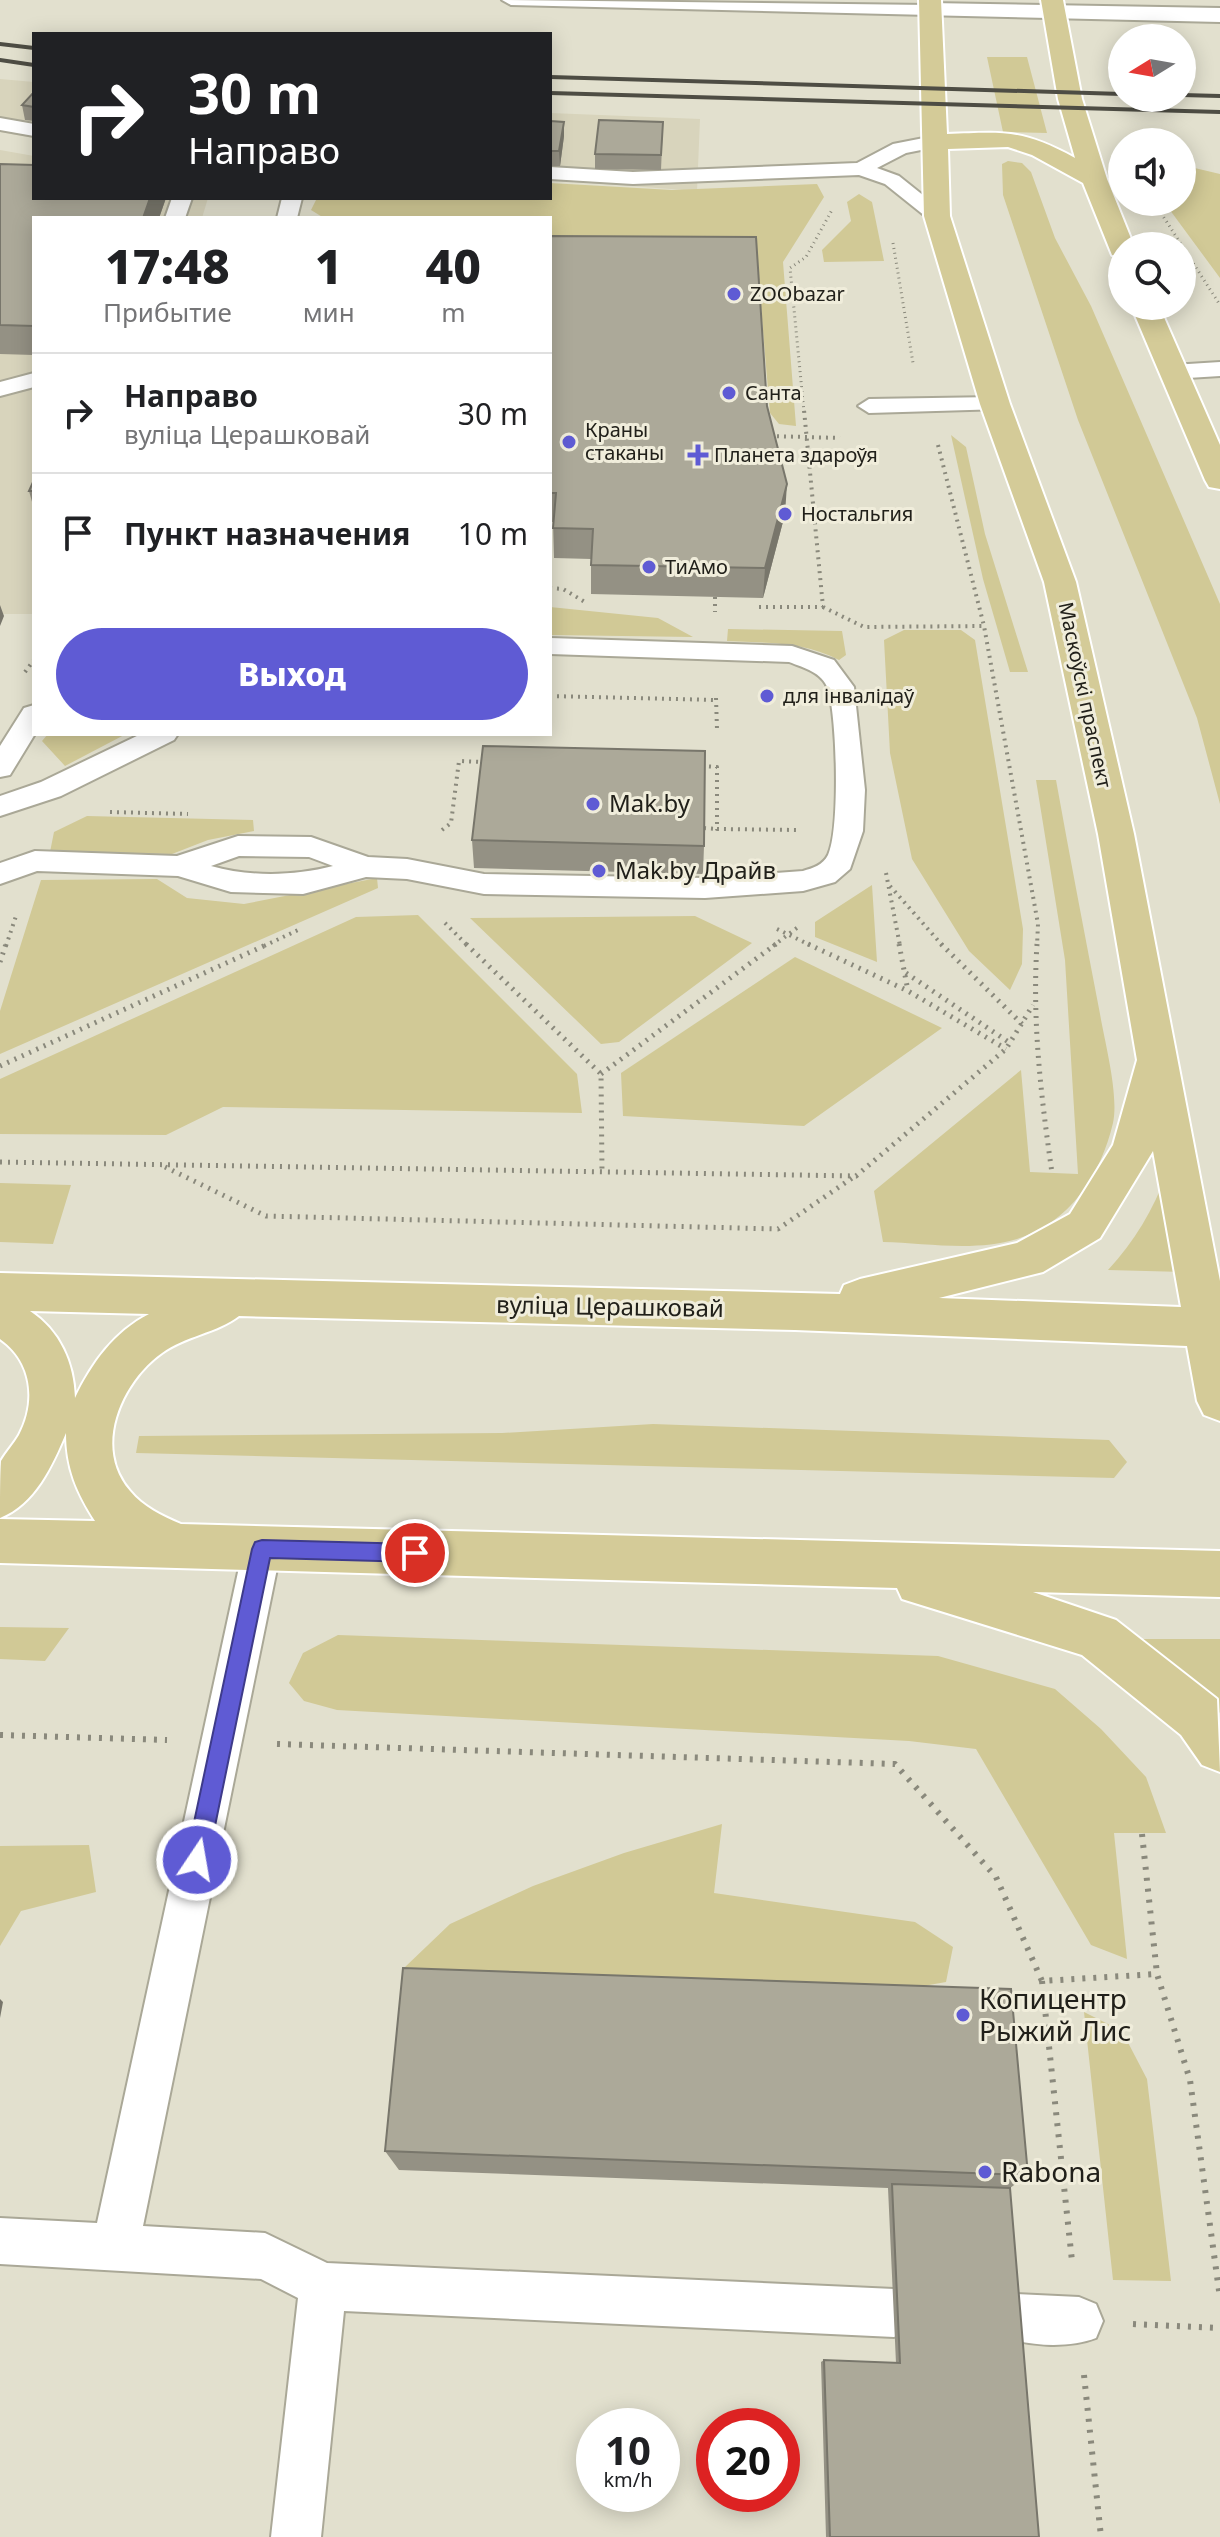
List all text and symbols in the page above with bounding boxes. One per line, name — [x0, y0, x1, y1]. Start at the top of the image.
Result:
north arrow — [1108, 24, 1196, 112]
map controls — [1108, 24, 1196, 320]
text: 30 m — [188, 54, 321, 130]
icon: right — [56, 64, 160, 168]
text: Направо — [188, 126, 340, 175]
button: sound — [1108, 128, 1196, 216]
button: search — [1108, 232, 1196, 320]
text: 17:48 — [105, 233, 230, 298]
text: 1 — [315, 233, 343, 298]
text: 40 — [426, 233, 481, 298]
place label: ZOObazar — [750, 280, 845, 307]
marker: ZOObazar — [725, 285, 743, 303]
text: Прибытие — [103, 294, 232, 330]
text: мин — [303, 294, 355, 330]
text: m — [441, 294, 466, 330]
text: Направо — [124, 375, 258, 416]
place label: Санта — [745, 379, 802, 406]
marker: Санта — [720, 384, 738, 402]
icon: right — [56, 391, 100, 435]
text: 30 m — [458, 393, 528, 434]
text: вуліца Церашковай — [124, 416, 371, 452]
place label: Краны стаканы — [585, 416, 664, 466]
marker: Краны стаканы — [560, 433, 578, 451]
place label: Планета здароўя — [714, 441, 878, 468]
marker: Планета здароўя — [689, 446, 707, 464]
place label: Ностальгия — [801, 500, 913, 527]
marker: Ностальгия — [776, 505, 794, 523]
icon: arrive — [56, 511, 100, 555]
text: Пункт назначения — [124, 513, 410, 554]
text: 10 m — [458, 513, 528, 554]
place label: ТиАмо — [665, 553, 728, 580]
marker: ТиАмо — [640, 558, 658, 576]
street label: Маскоўскі праспект — [1053, 599, 1118, 790]
button: Выход — [56, 628, 528, 720]
place label: для інвалідаў — [783, 682, 915, 709]
marker: для інвалідаў — [758, 687, 776, 705]
place label: Mak.by — [609, 786, 691, 819]
marker: Mak.by — [584, 795, 602, 813]
place label: Маk.by Драйв — [615, 853, 776, 886]
marker: Маk.by Драйв — [590, 862, 608, 880]
street label: вуліца Церашковай — [496, 1287, 724, 1324]
pin — [381, 1519, 449, 1587]
icon: arrive — [393, 1531, 437, 1575]
position arrow — [155, 1818, 239, 1902]
place label: Копицентр Рыжий Лис — [979, 1979, 1131, 2049]
marker: Копицентр Рыжий Лис — [954, 2006, 972, 2024]
place label: Rabona — [1001, 2152, 1101, 2190]
marker: Rabona — [976, 2163, 994, 2181]
speed limit sign: 20 — [696, 2408, 800, 2512]
text: 10 — [605, 2422, 651, 2477]
text: km/h — [603, 2466, 653, 2493]

